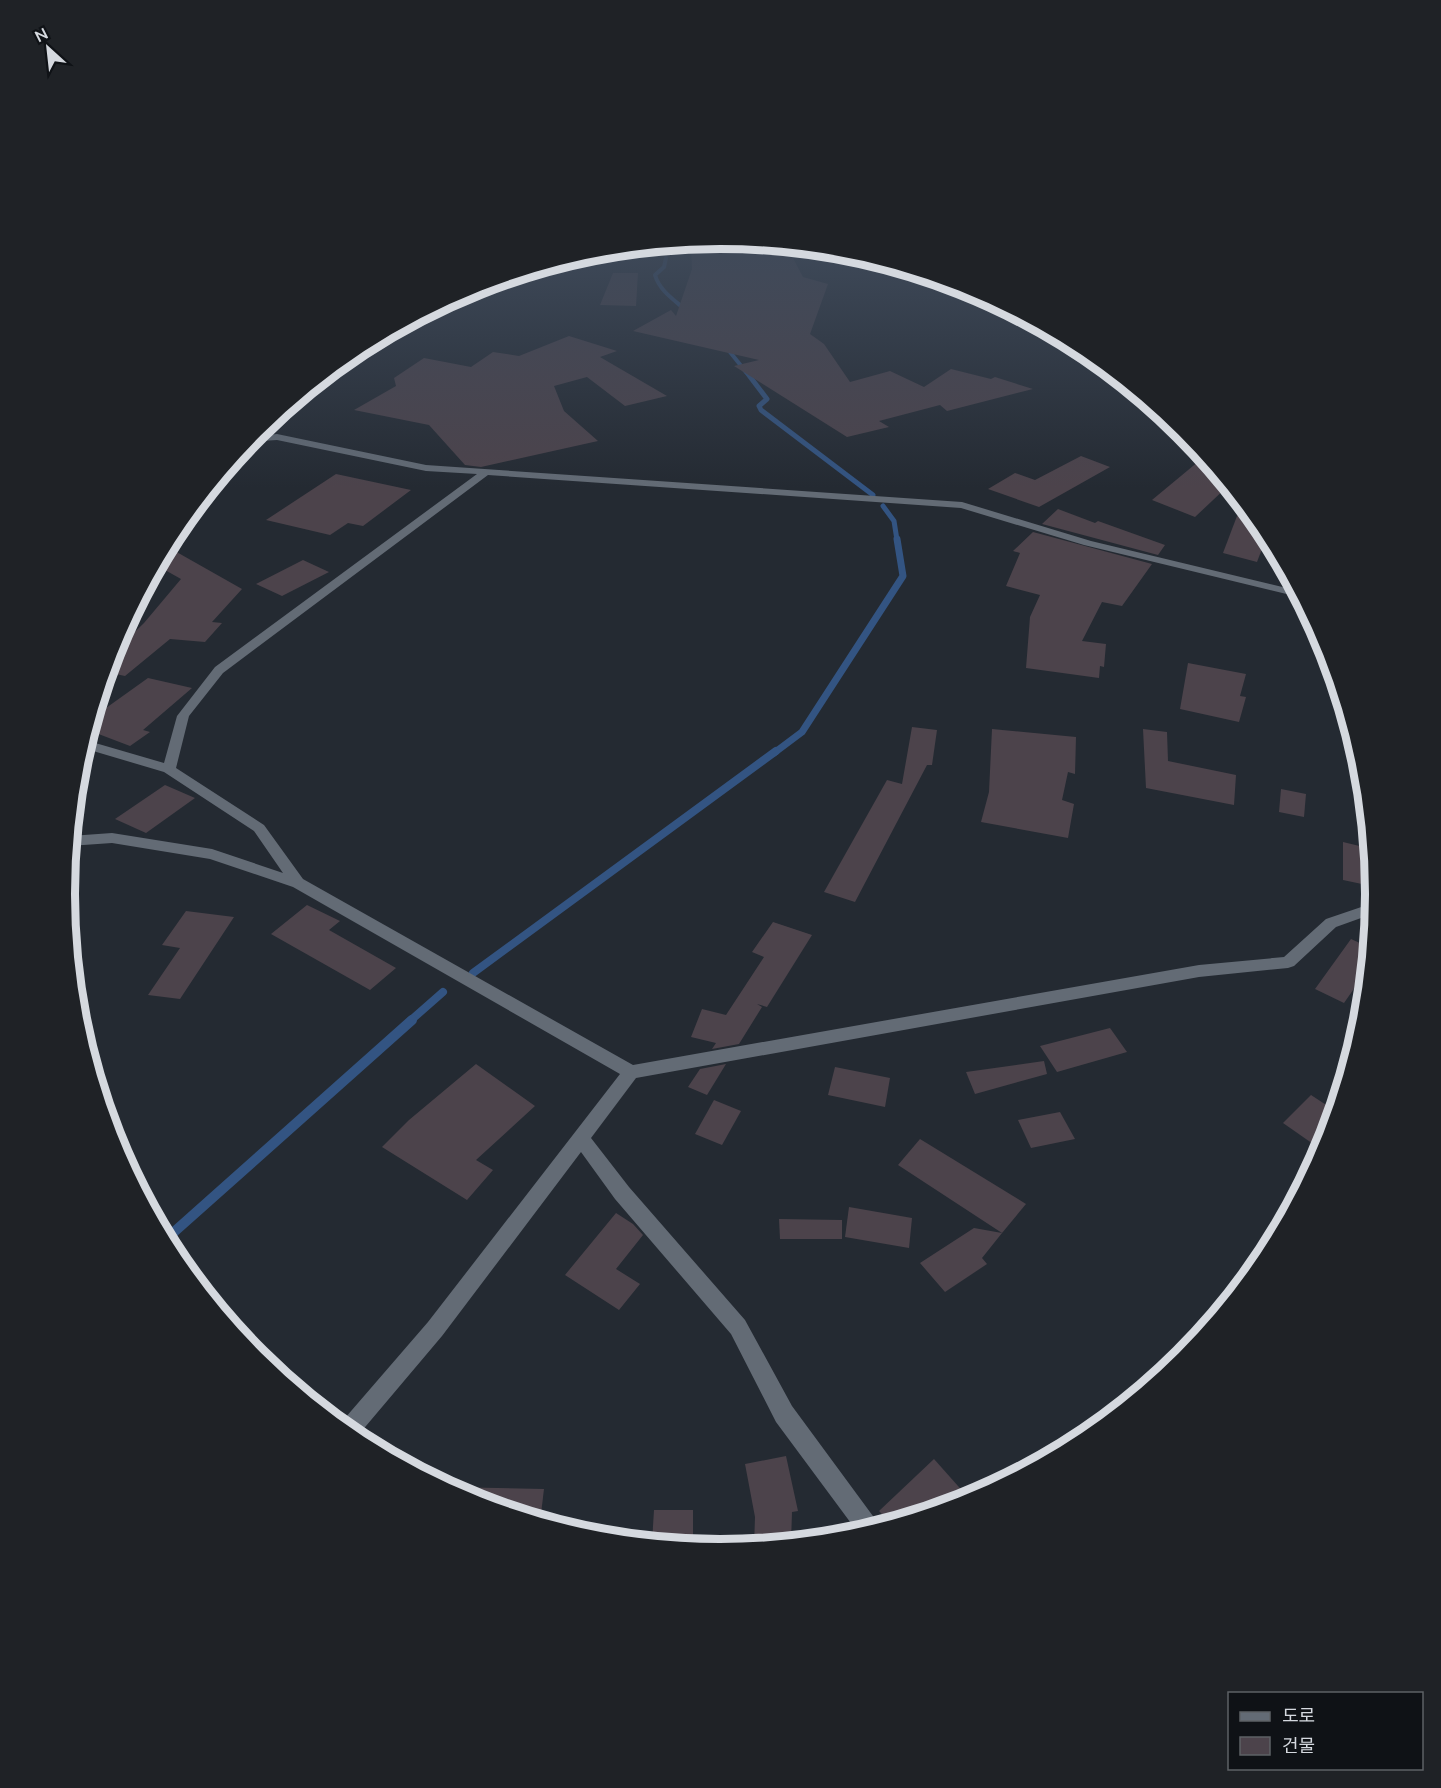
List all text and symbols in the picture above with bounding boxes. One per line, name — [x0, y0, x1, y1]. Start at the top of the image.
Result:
north arrow — [18, 18, 78, 78]
text: N — [31, 23, 51, 46]
legend — [1228, 1692, 1423, 1770]
text: 도로 — [1282, 1704, 1315, 1727]
text: 건물 — [1282, 1734, 1315, 1757]

